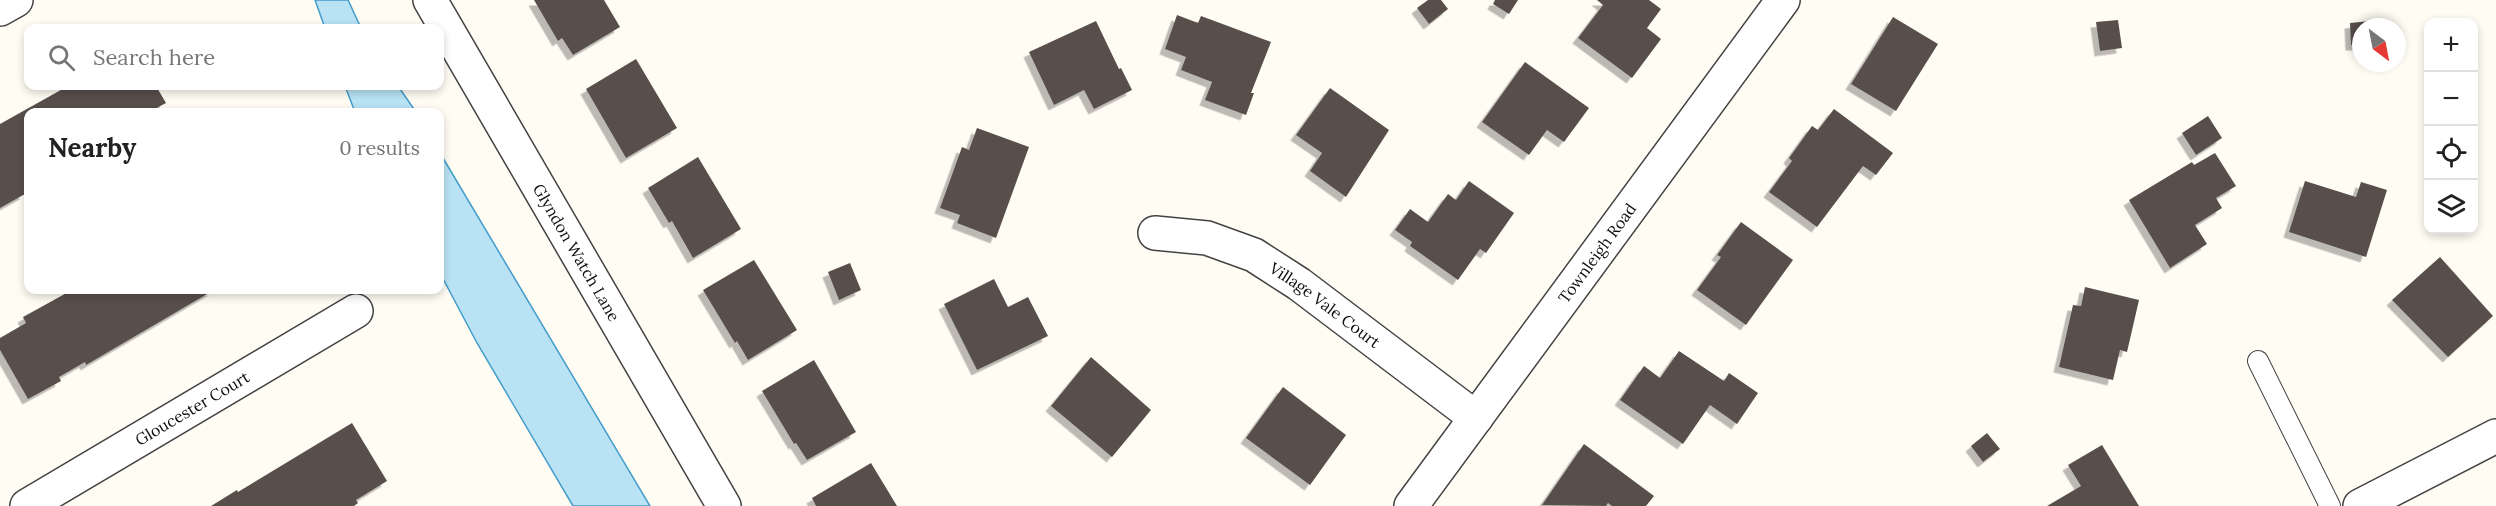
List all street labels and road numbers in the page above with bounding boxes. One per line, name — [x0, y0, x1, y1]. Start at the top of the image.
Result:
street label: Glyndon Watch Lane — [529, 180, 625, 325]
street label: Townleigh Road — [1554, 199, 1641, 307]
street label: Village Vale Court — [1265, 257, 1385, 352]
street label: Gloucester Court — [131, 366, 254, 450]

